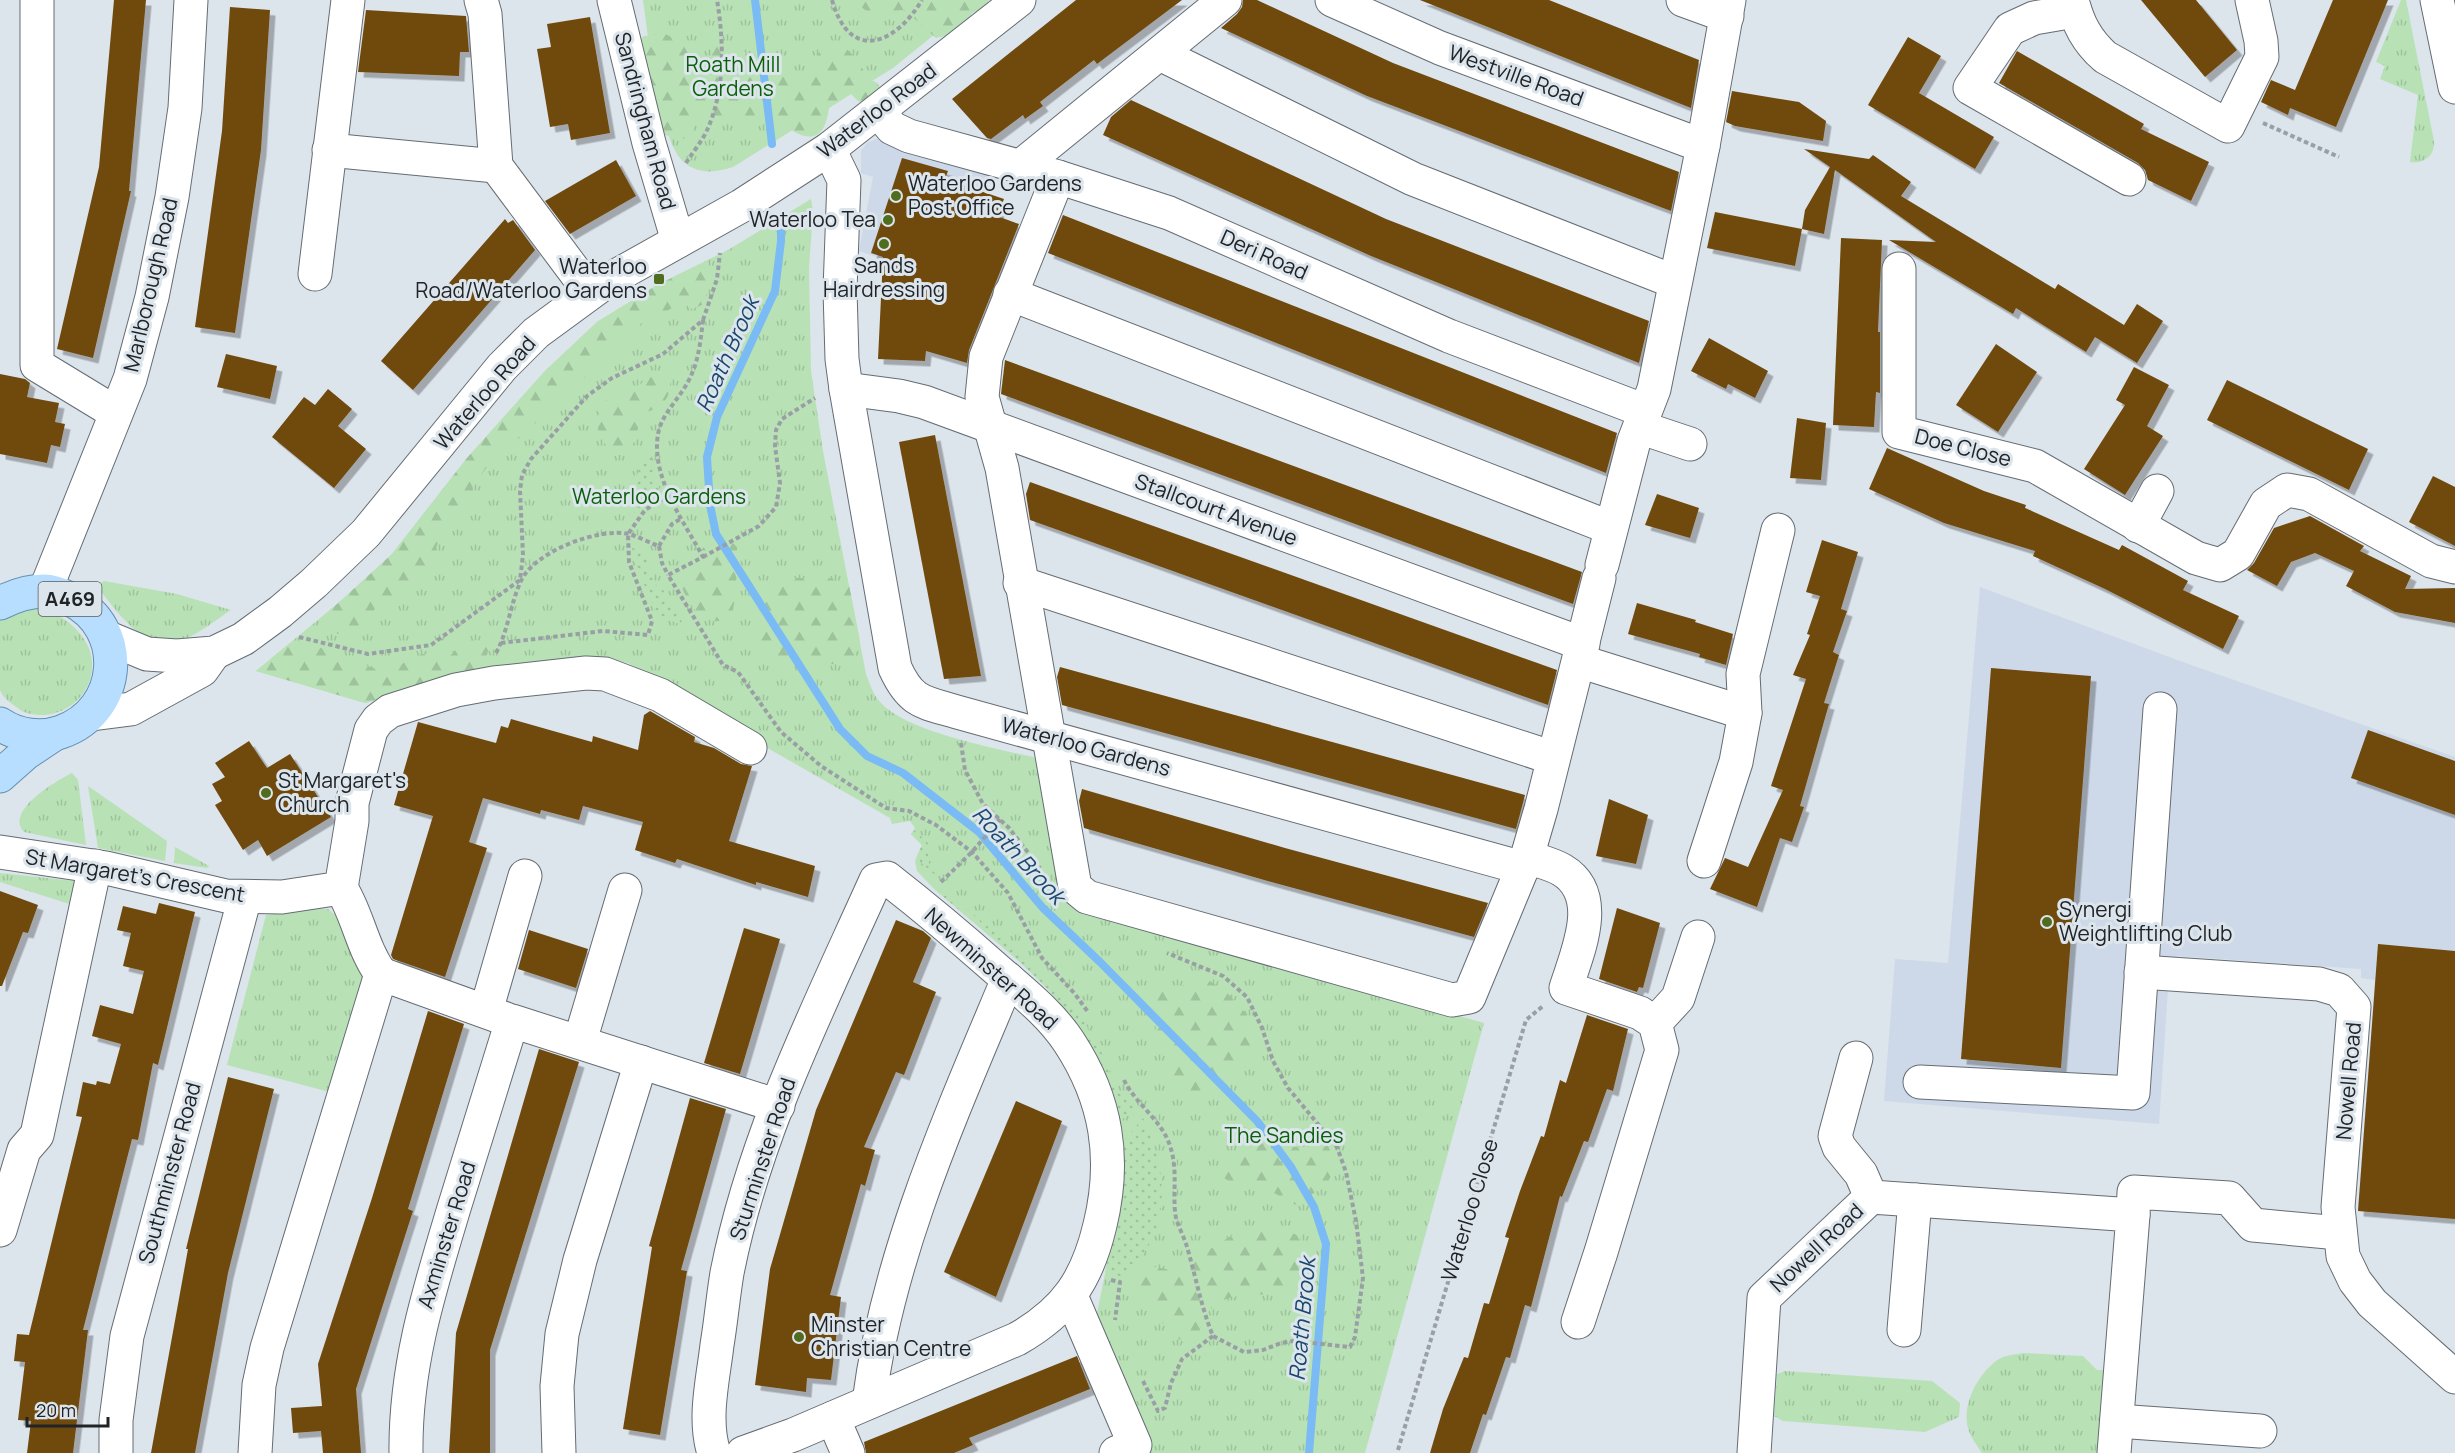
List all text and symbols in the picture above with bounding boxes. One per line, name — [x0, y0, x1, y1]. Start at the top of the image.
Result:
street label: Sandringham Road — [609, 29, 683, 213]
street label: Westville Road — [1445, 38, 1588, 112]
park label: Roath Mill Gardens — [686, 50, 780, 102]
street label: Waterloo Road — [811, 56, 941, 164]
place label: Waterloo Gardens Post Office — [908, 169, 1082, 221]
marker: Waterloo Gardens Post Office — [889, 189, 903, 203]
street label: Marlborough Road — [116, 195, 184, 375]
place label: Waterloo Tea — [749, 205, 876, 233]
marker: Waterloo Tea — [881, 213, 895, 227]
street label: Deri Road — [1216, 222, 1313, 286]
marker: Sands Hairdressing — [877, 237, 891, 251]
place label: Sands Hairdressing — [823, 251, 945, 303]
place label: Waterloo Road/Waterloo Gardens — [415, 252, 647, 304]
marker: Waterloo Road/Waterloo Gardens — [652, 272, 666, 286]
water label: Roath Brook — [688, 289, 767, 417]
street label: Waterloo Road — [427, 330, 541, 455]
street label: Doe Close — [1912, 422, 2014, 473]
street label: Stallcourt Avenue — [1131, 467, 1302, 551]
park label: Waterloo Gardens — [572, 482, 746, 510]
road number: A469 — [38, 582, 101, 616]
street label: Waterloo Gardens — [999, 710, 1174, 782]
place label: St Margaret's Church — [278, 766, 406, 818]
marker: St Margaret's Church — [259, 786, 273, 800]
water label: Roath Brook — [966, 800, 1074, 913]
street label: St Margaret's Crescent — [23, 842, 247, 908]
place label: Synergi Weightlifting Club — [2059, 895, 2232, 947]
street label: Newminster Road — [919, 901, 1064, 1036]
marker: Synergi Weightlifting Club — [2040, 915, 2054, 929]
street label: Nowell Road — [2329, 1021, 2367, 1141]
street label: Sturminster Road — [723, 1074, 802, 1244]
street label: Southminster Road — [131, 1079, 207, 1267]
park label: The Sandies — [1224, 1121, 1344, 1149]
street label: Waterloo Close — [1434, 1135, 1504, 1284]
street label: Axminster Road — [410, 1158, 482, 1312]
street label: Nowell Road — [1764, 1197, 1869, 1298]
water label: Roath Brook — [1282, 1253, 1323, 1382]
place label: Minster Christian Centre — [811, 1310, 971, 1362]
marker: Minster Christian Centre — [792, 1330, 806, 1344]
scale bar — [27, 1390, 108, 1428]
text: 20 m — [36, 1398, 76, 1422]

